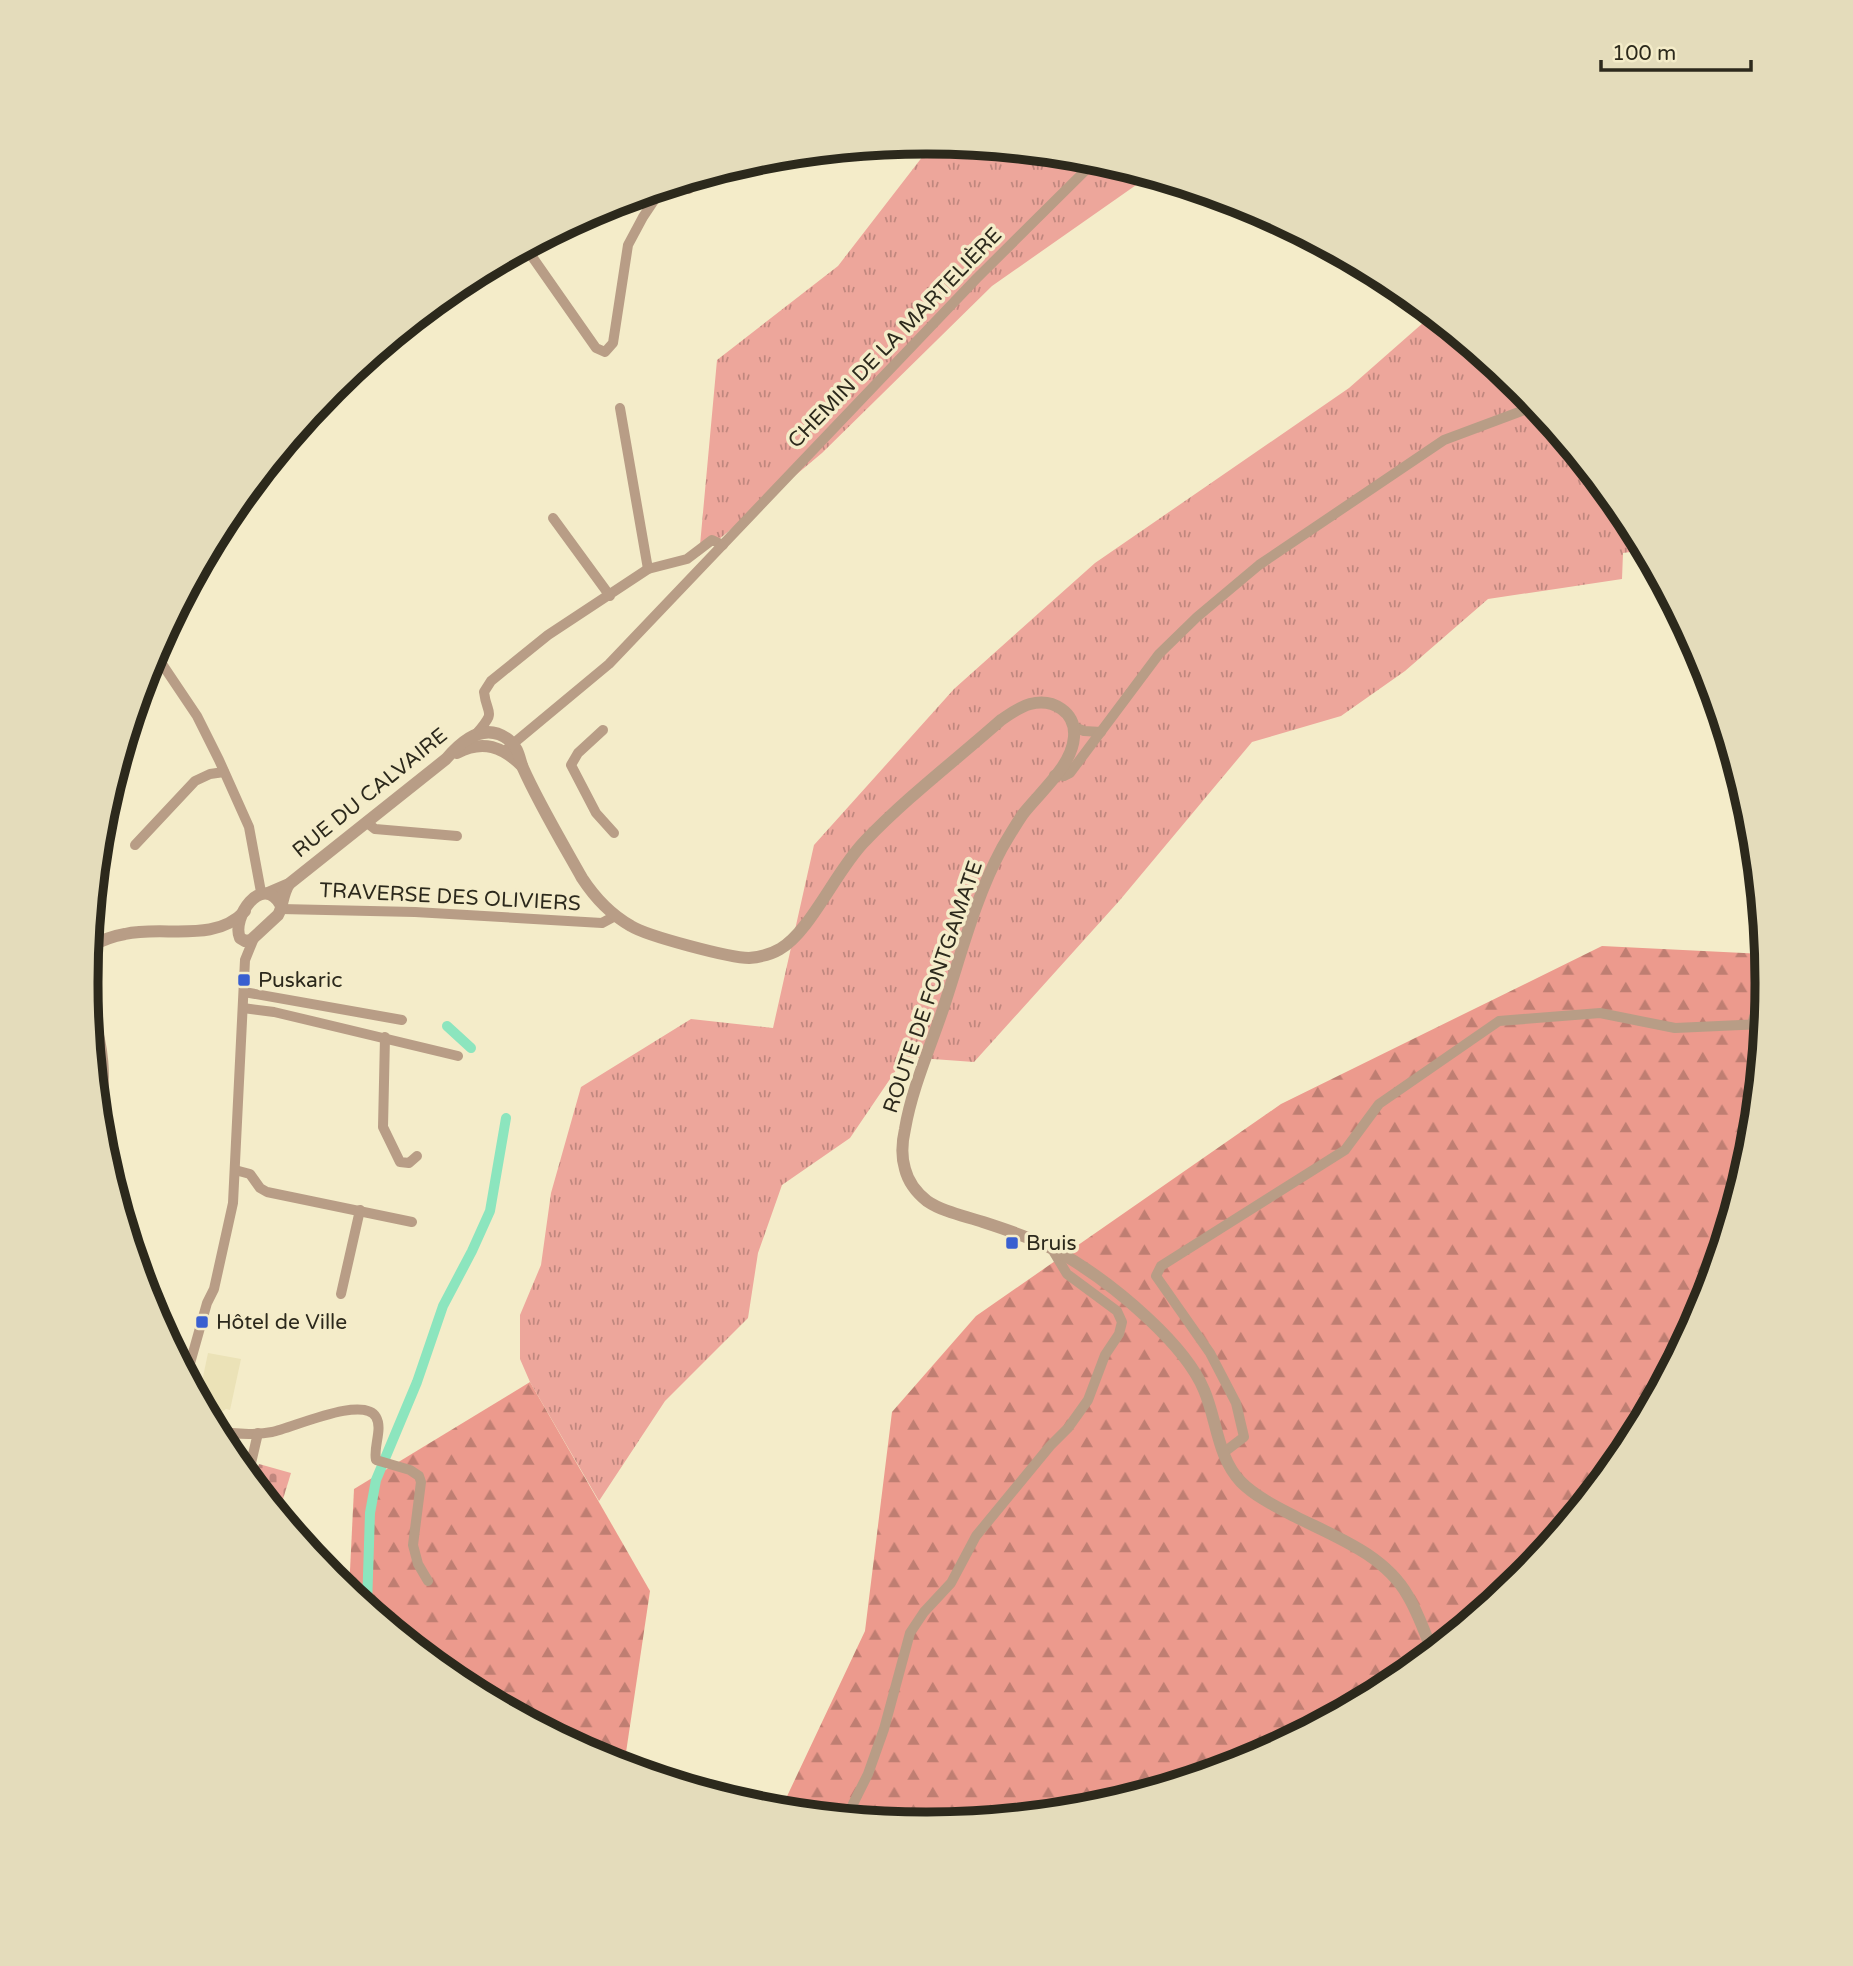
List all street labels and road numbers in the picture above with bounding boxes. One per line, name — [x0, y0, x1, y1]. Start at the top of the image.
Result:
street label: CHEMIN DE LA MARTELIÈRE — [783, 223, 1007, 453]
street label: RUE DU CALVAIRE — [288, 723, 452, 863]
street label: ROUTE DE FONTGAMATE — [878, 858, 988, 1116]
street label: TRAVERSE DES OLIVIERS — [319, 878, 581, 916]

